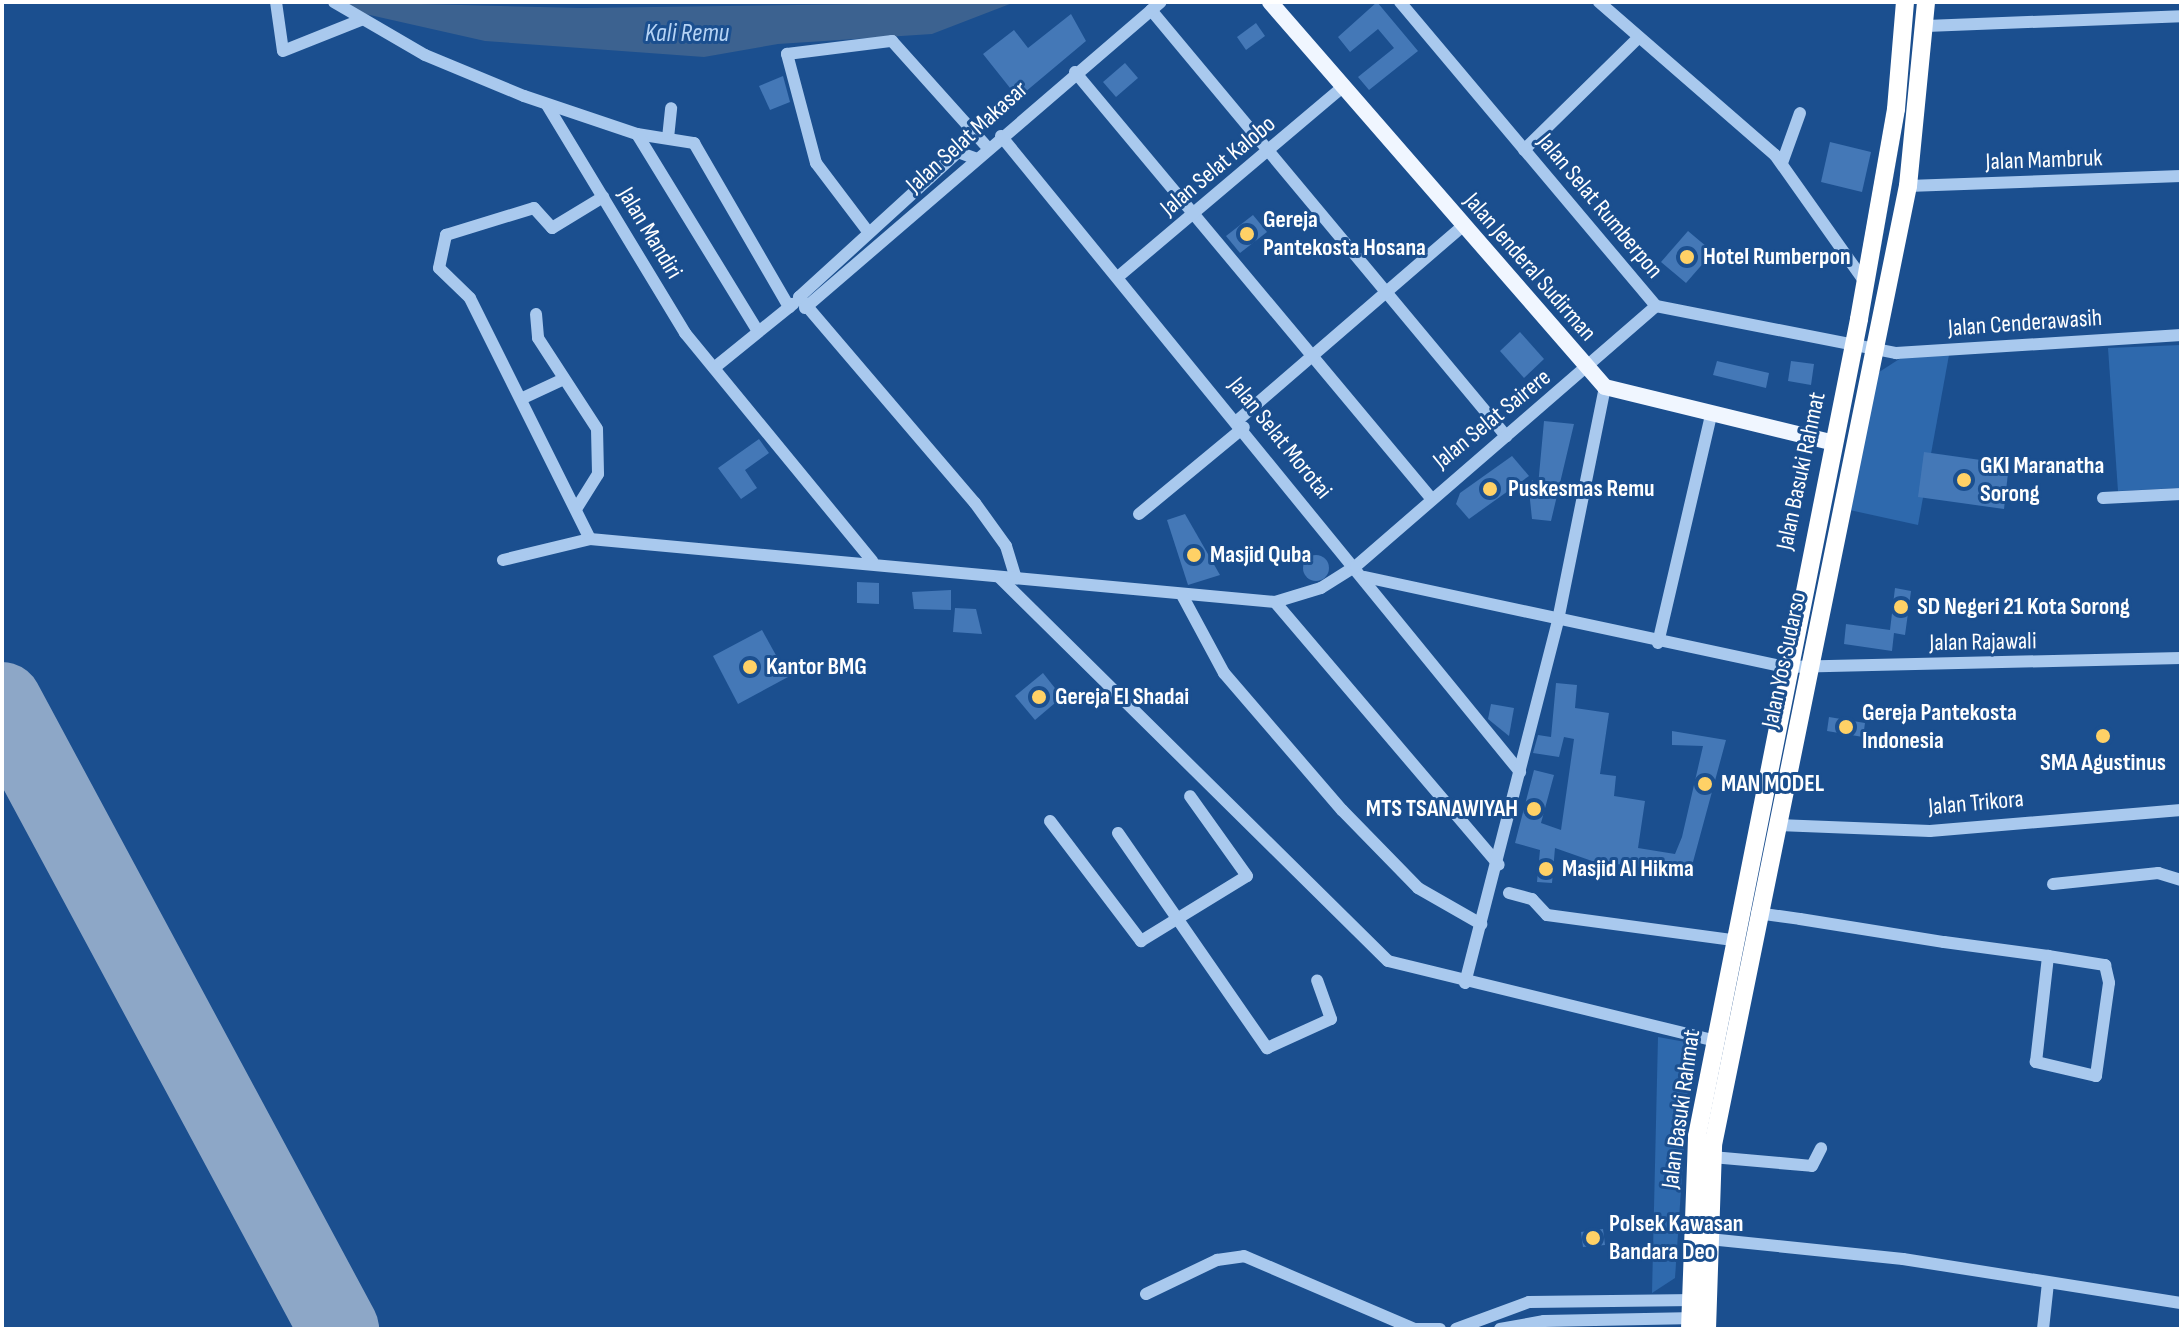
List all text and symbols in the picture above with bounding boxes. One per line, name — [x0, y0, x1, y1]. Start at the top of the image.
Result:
water label: Kali Remu — [645, 18, 729, 50]
street label: Jalan Selat Makasar — [900, 75, 1034, 199]
street label: Jalan Selat Kalobo — [1155, 110, 1281, 222]
street label: Jalan Selat Rumberpon — [1531, 128, 1669, 284]
street label: Jalan Mambruk — [1985, 144, 2103, 176]
street label: Jalan Mandiri — [612, 182, 688, 284]
street label: Jalan Jenderal Sudirman — [1458, 187, 1602, 347]
place label: Gereja Pantekosta Hosana — [1263, 206, 1426, 262]
marker: Gereja Pantekosta Hosana — [1238, 225, 1256, 243]
place label: Hotel Rumberpon — [1703, 243, 1851, 271]
marker: Hotel Rumberpon — [1678, 248, 1696, 266]
street label: Jalan Cenderawasih — [1947, 303, 2103, 343]
street label: Jalan Selat Sairere — [1427, 363, 1557, 475]
street label: Jalan Selat Morotai — [1222, 371, 1338, 505]
street label: Jalan Basuki Rahmat — [1770, 390, 1832, 552]
place label: GKI Maranatha Sorong — [1980, 452, 2104, 508]
marker: GKI Maranatha Sorong — [1955, 471, 1973, 489]
place label: Puskesmas Remu — [1508, 475, 1655, 503]
marker: Puskesmas Remu — [1479, 478, 1501, 500]
place label: Masjid Quba — [1210, 541, 1311, 569]
marker: Masjid Quba — [1185, 546, 1203, 564]
street label: Jalan Yos Sudarso — [1756, 590, 1812, 730]
place label: SD Negeri 21 Kota Sorong — [1917, 593, 2130, 621]
marker: SD Negeri 21 Kota Sorong — [1892, 598, 1910, 616]
street label: Jalan Rajawali — [1929, 627, 2037, 657]
place label: Kantor BMG — [766, 653, 867, 681]
marker: Kantor BMG — [741, 658, 759, 676]
place label: Gereja El Shadai — [1055, 683, 1189, 711]
marker: Gereja El Shadai — [1030, 688, 1048, 706]
place label: Gereja Pantekosta Indonesia — [1862, 699, 2017, 755]
marker: Gereja Pantekosta Indonesia — [1837, 718, 1855, 736]
marker: SMA Agustinus — [2094, 727, 2112, 745]
place label: SMA Agustinus — [2040, 749, 2166, 777]
place label: MAN MODEL — [1721, 770, 1824, 798]
marker: MAN MODEL — [1696, 775, 1714, 793]
street label: Jalan Trikora — [1927, 784, 2025, 822]
place label: MTS TSANAWIYAH — [1366, 795, 1518, 823]
marker: MTS TSANAWIYAH — [1525, 800, 1543, 818]
place label: Masjid Al Hikma — [1562, 855, 1694, 883]
marker: Masjid Al Hikma — [1537, 860, 1555, 878]
street label: Jalan Basuki Rahmat — [1656, 1028, 1706, 1190]
place label: Polsek Kawasan Bandara Deo — [1609, 1210, 1744, 1266]
marker: Polsek Kawasan Bandara Deo — [1584, 1229, 1602, 1247]

